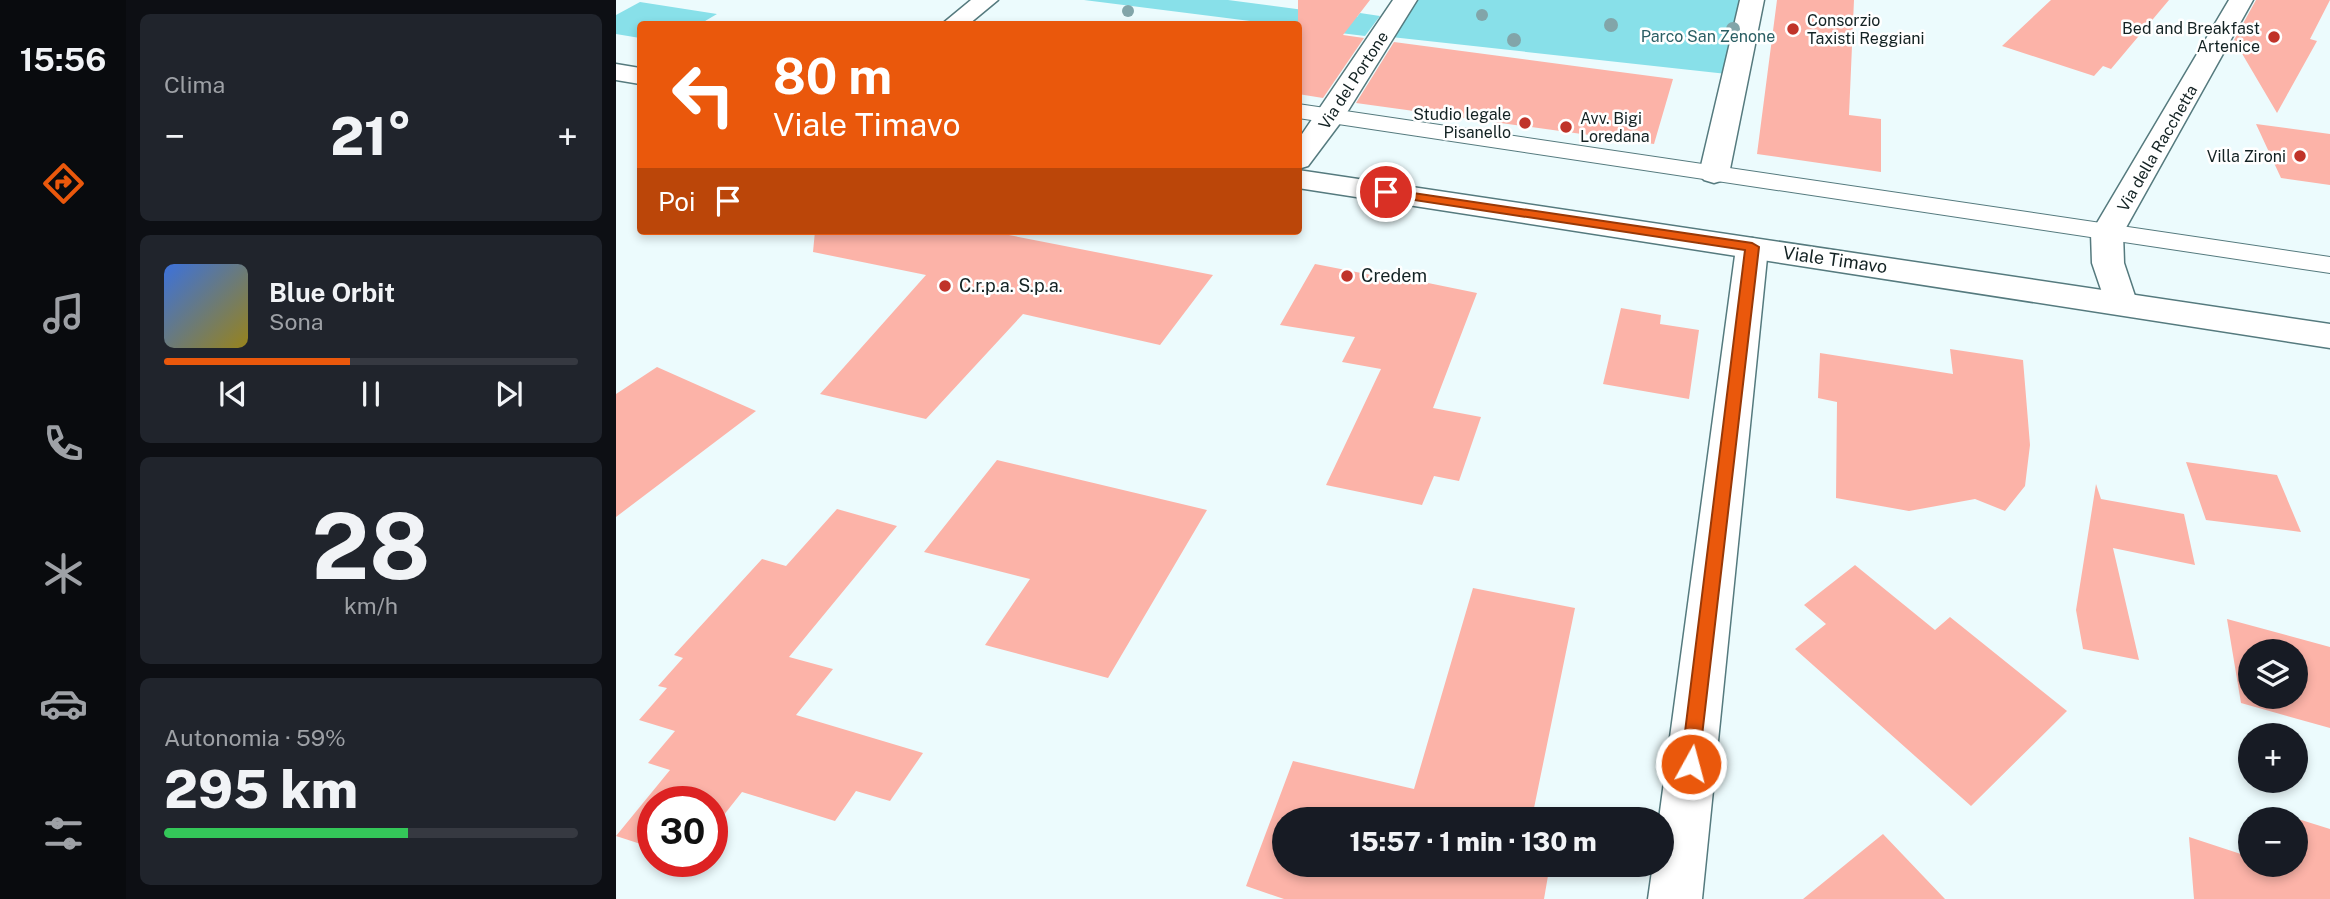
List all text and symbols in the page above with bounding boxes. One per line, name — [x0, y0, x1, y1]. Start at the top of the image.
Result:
place label: Consorzio Taxisti Reggiani — [1807, 11, 1924, 48]
place label: Bed and Breakfast Artenice — [2122, 19, 2260, 56]
marker: Consorzio Taxisti Reggiani — [1785, 21, 1801, 37]
park label: Parco San Zenone — [1641, 27, 1775, 46]
street label: Via del Portone — [1315, 28, 1392, 133]
marker: Bed and Breakfast Artenice — [2266, 29, 2282, 45]
text: 15:56 — [20, 41, 106, 78]
text: 80 m — [773, 47, 892, 105]
icon: left — [658, 49, 749, 140]
text: Clima — [164, 71, 225, 98]
street label: Via della Racchetta — [2113, 82, 2201, 215]
place label: Studio legale Pisanello — [1413, 105, 1511, 142]
text: 21° — [330, 106, 412, 167]
text: Viale Timavo — [773, 106, 961, 143]
place label: Avv. Bigi Loredana — [1580, 109, 1650, 146]
text: − — [164, 114, 185, 159]
text: + — [557, 114, 578, 159]
marker: Studio legale Pisanello — [1517, 115, 1533, 131]
marker: Avv. Bigi Loredana — [1558, 119, 1574, 135]
place label: Villa Zironi — [2207, 147, 2286, 166]
marker: Villa Zironi — [2292, 148, 2308, 164]
icon: directions — [39, 159, 88, 208]
pin — [1356, 162, 1416, 222]
icon: arrive — [1367, 173, 1405, 211]
icon: arrive — [709, 182, 747, 220]
text: Poi — [658, 186, 695, 217]
street label: Viale Timavo — [1781, 242, 1889, 277]
place label: Credem — [1361, 265, 1427, 286]
marker: Credem — [1339, 268, 1355, 284]
place label: C.r.p.a. S.p.a. — [959, 275, 1063, 296]
text: Blue Orbit — [269, 277, 395, 308]
marker: C.r.p.a. S.p.a. — [937, 278, 953, 294]
icon: music — [39, 289, 88, 338]
text: Sona — [269, 308, 323, 335]
icon: previous — [214, 375, 252, 413]
icon: pause — [352, 375, 390, 413]
icon: next — [490, 375, 528, 413]
icon: phone — [39, 419, 88, 468]
text: 28 — [312, 493, 430, 599]
icon: climate — [39, 549, 88, 598]
text: km/h — [344, 592, 398, 619]
map controls — [2238, 639, 2308, 877]
button: layers — [2238, 639, 2308, 709]
icon: car — [39, 679, 88, 728]
button: + — [2238, 723, 2308, 793]
text: Autonomia · 59% — [164, 724, 346, 751]
position arrow — [1654, 727, 1728, 801]
text: 295 km — [164, 759, 358, 820]
speed limit sign: 30 — [637, 786, 728, 877]
button: − — [2238, 807, 2308, 877]
icon: filters — [39, 809, 88, 858]
text: 15:57 · 1 min · 130 m — [1349, 826, 1597, 857]

